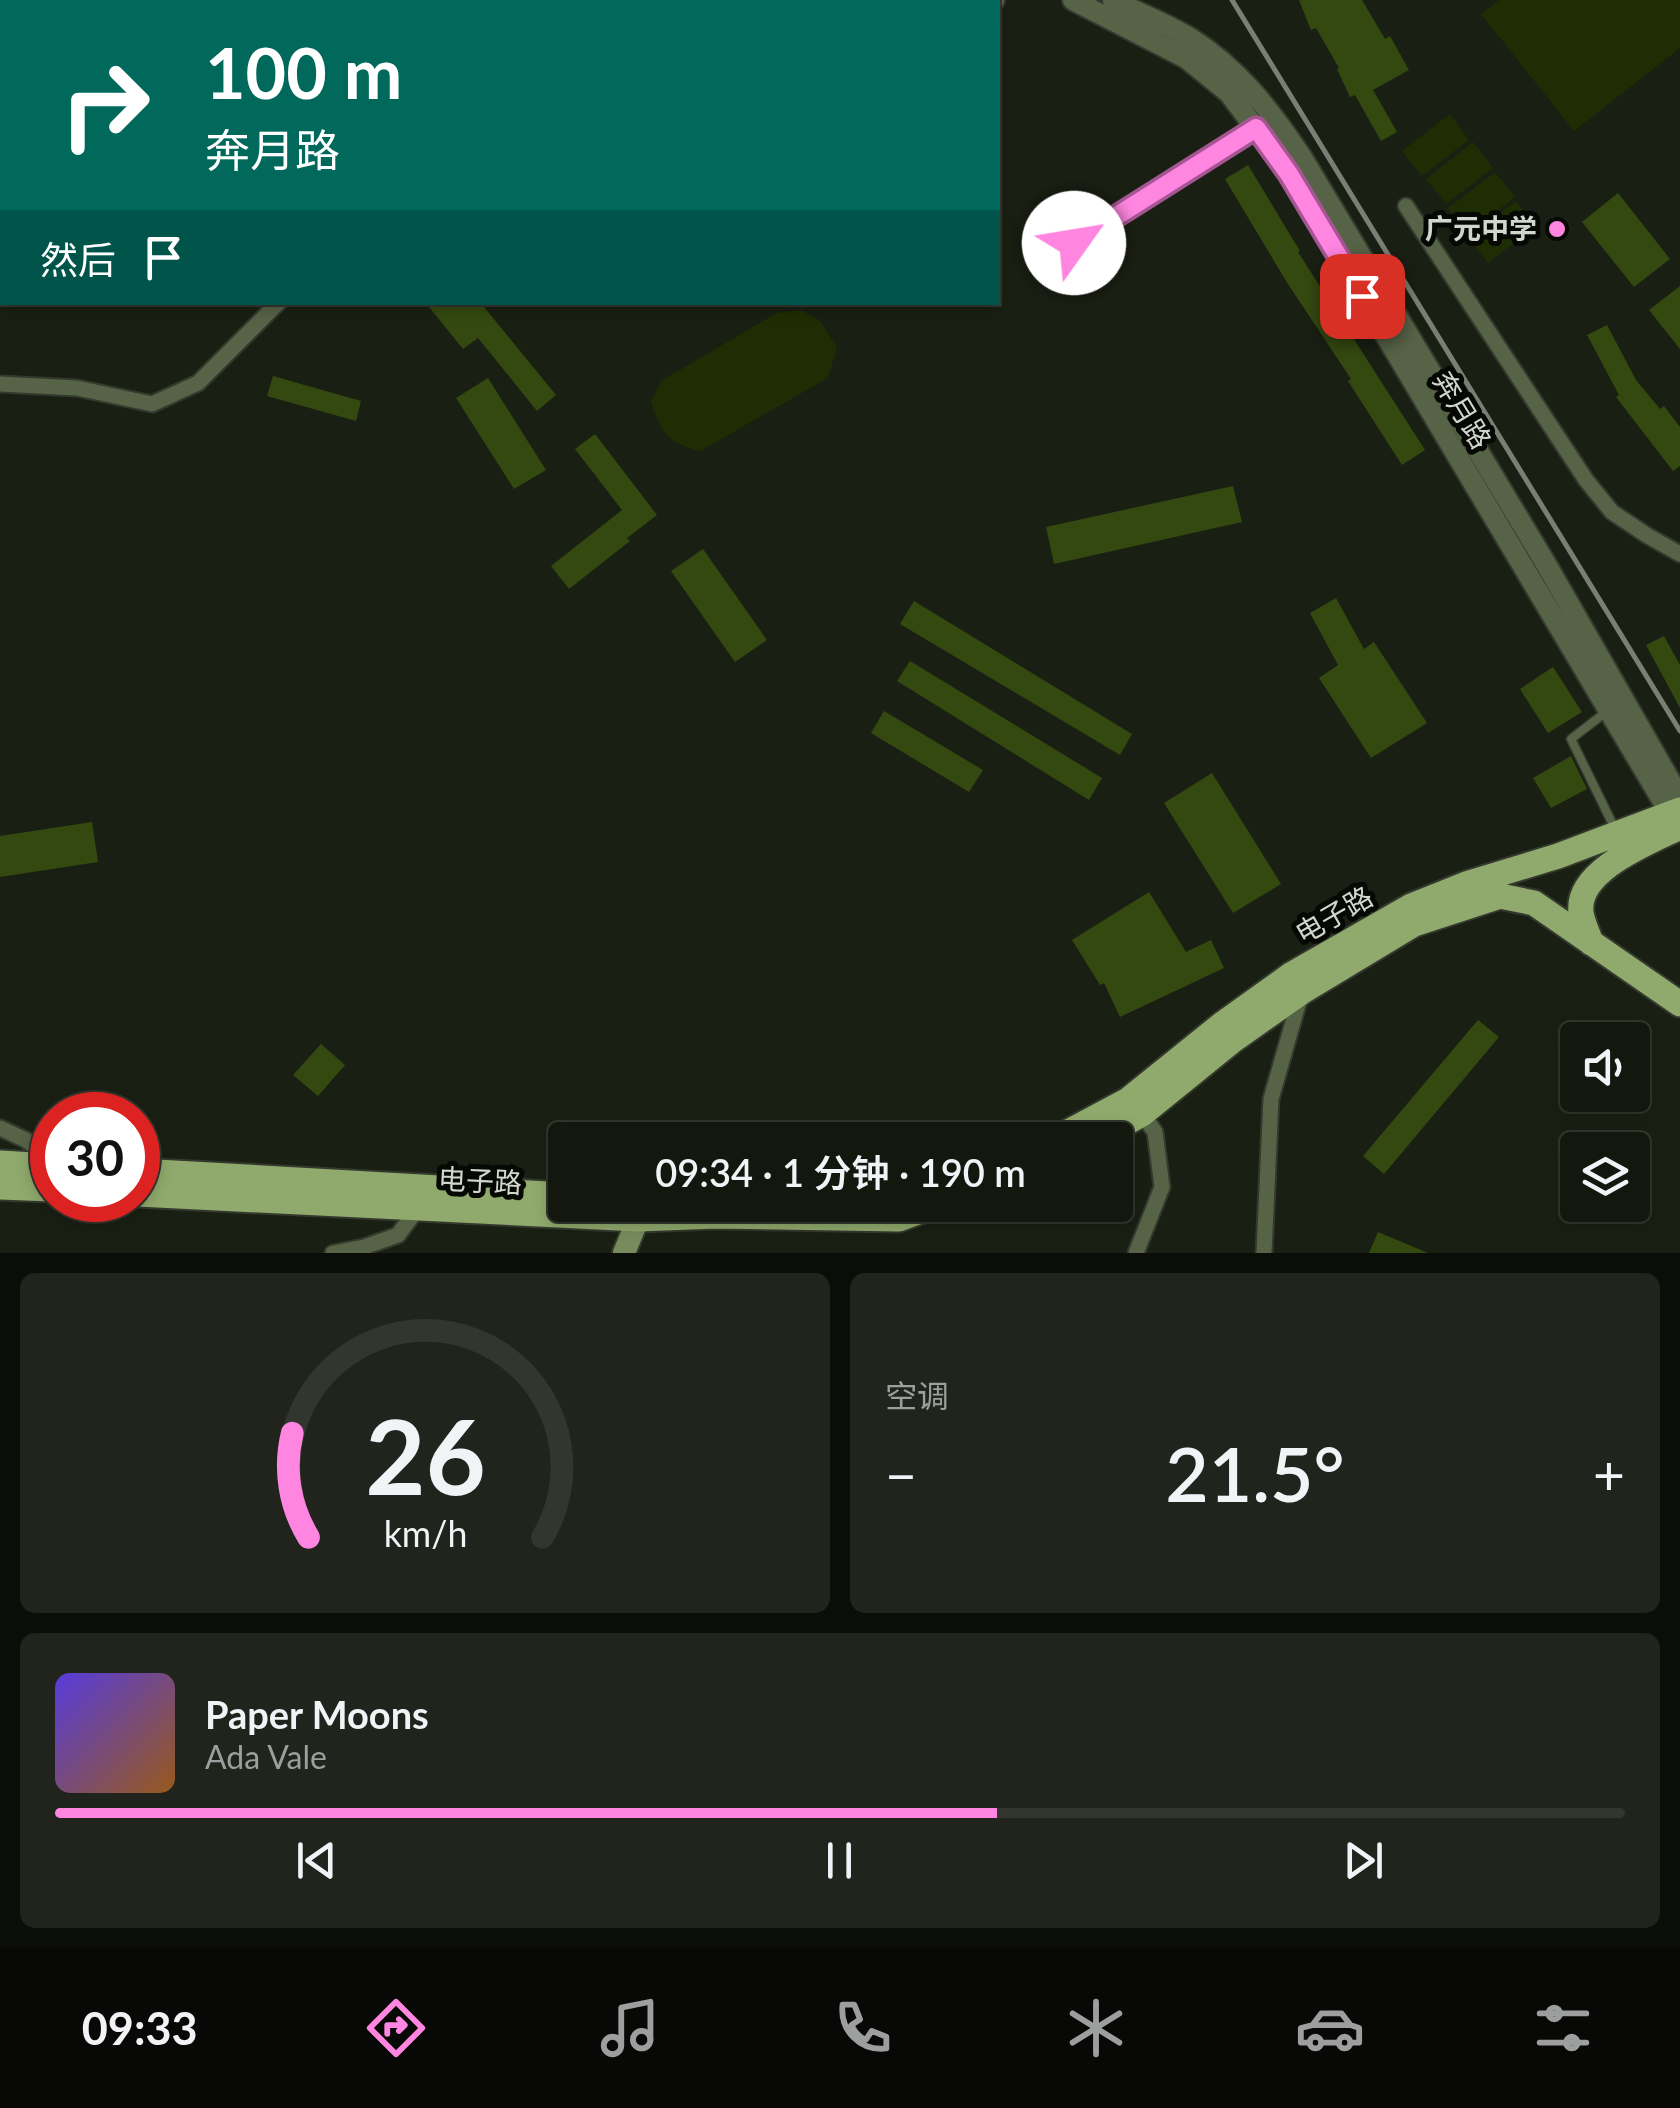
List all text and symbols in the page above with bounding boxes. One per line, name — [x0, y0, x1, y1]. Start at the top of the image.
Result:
text: 100 m — [205, 30, 402, 114]
icon: right — [40, 40, 170, 170]
text: 奔月路 — [205, 123, 340, 177]
position arrow — [1022, 191, 1126, 295]
place label: 广元中学 — [1425, 211, 1537, 245]
marker: 广元中学 — [1546, 218, 1568, 240]
icon: arrive — [136, 230, 191, 285]
text: 然后 — [40, 236, 116, 282]
pin — [1320, 254, 1405, 339]
icon: arrive — [1335, 269, 1390, 324]
street label: 奔月路 — [1427, 365, 1499, 454]
street label: 电子路 — [1289, 878, 1378, 950]
map controls — [1560, 1022, 1650, 1222]
button: sound — [1560, 1022, 1650, 1112]
speed limit sign: 30 — [30, 1092, 160, 1222]
button: layers — [1560, 1132, 1650, 1222]
text: 09:34 · 1 分钟 · 190 m — [655, 1149, 1026, 1195]
street label: 电子路 — [437, 1161, 523, 1199]
text: 空调 — [885, 1376, 949, 1415]
text: 26 — [365, 1392, 485, 1517]
text: 21.5° — [1165, 1428, 1345, 1518]
text: − — [885, 1441, 917, 1507]
text: + — [1593, 1441, 1625, 1507]
text: km/h — [383, 1512, 467, 1555]
text: Paper Moons — [205, 1691, 429, 1737]
text: Ada Vale — [205, 1737, 327, 1776]
icon: previous — [289, 1833, 344, 1888]
icon: pause — [812, 1833, 867, 1888]
icon: next — [1336, 1833, 1391, 1888]
icon: directions — [361, 1993, 431, 2063]
icon: music — [595, 1993, 665, 2063]
icon: phone — [828, 1993, 898, 2063]
icon: climate — [1061, 1993, 1131, 2063]
icon: car — [1295, 1993, 1365, 2063]
icon: filters — [1528, 1993, 1598, 2063]
text: 09:33 — [82, 2001, 198, 2055]

